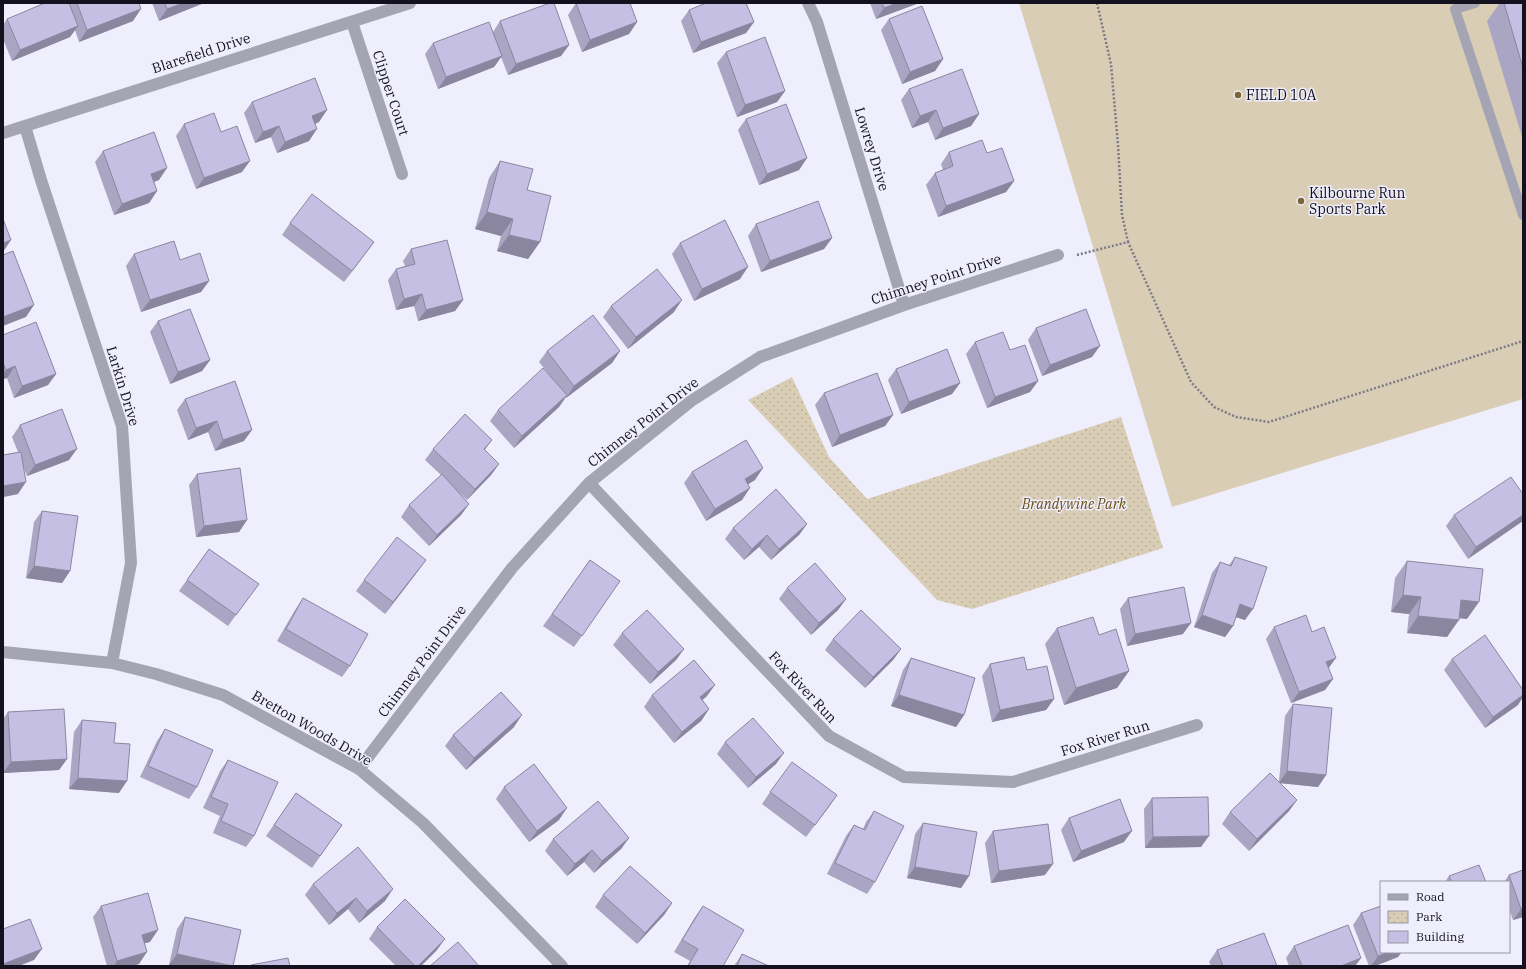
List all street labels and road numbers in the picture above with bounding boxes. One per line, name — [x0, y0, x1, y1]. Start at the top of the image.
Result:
street label: Blarefield Drive — [149, 29, 253, 77]
street label: Clipper Court — [369, 48, 413, 138]
street label: Lowrey Drive — [851, 105, 893, 193]
street label: Chimney Point Drive — [869, 249, 1003, 309]
street label: Larkin Drive — [102, 344, 144, 428]
street label: Chimney Point Drive — [584, 373, 702, 471]
street label: Chimney Point Drive — [374, 601, 470, 721]
street label: Fox River Run — [765, 647, 841, 727]
street label: Bretton Woods Drive — [249, 686, 375, 770]
street label: Fox River Run — [1058, 716, 1152, 760]

